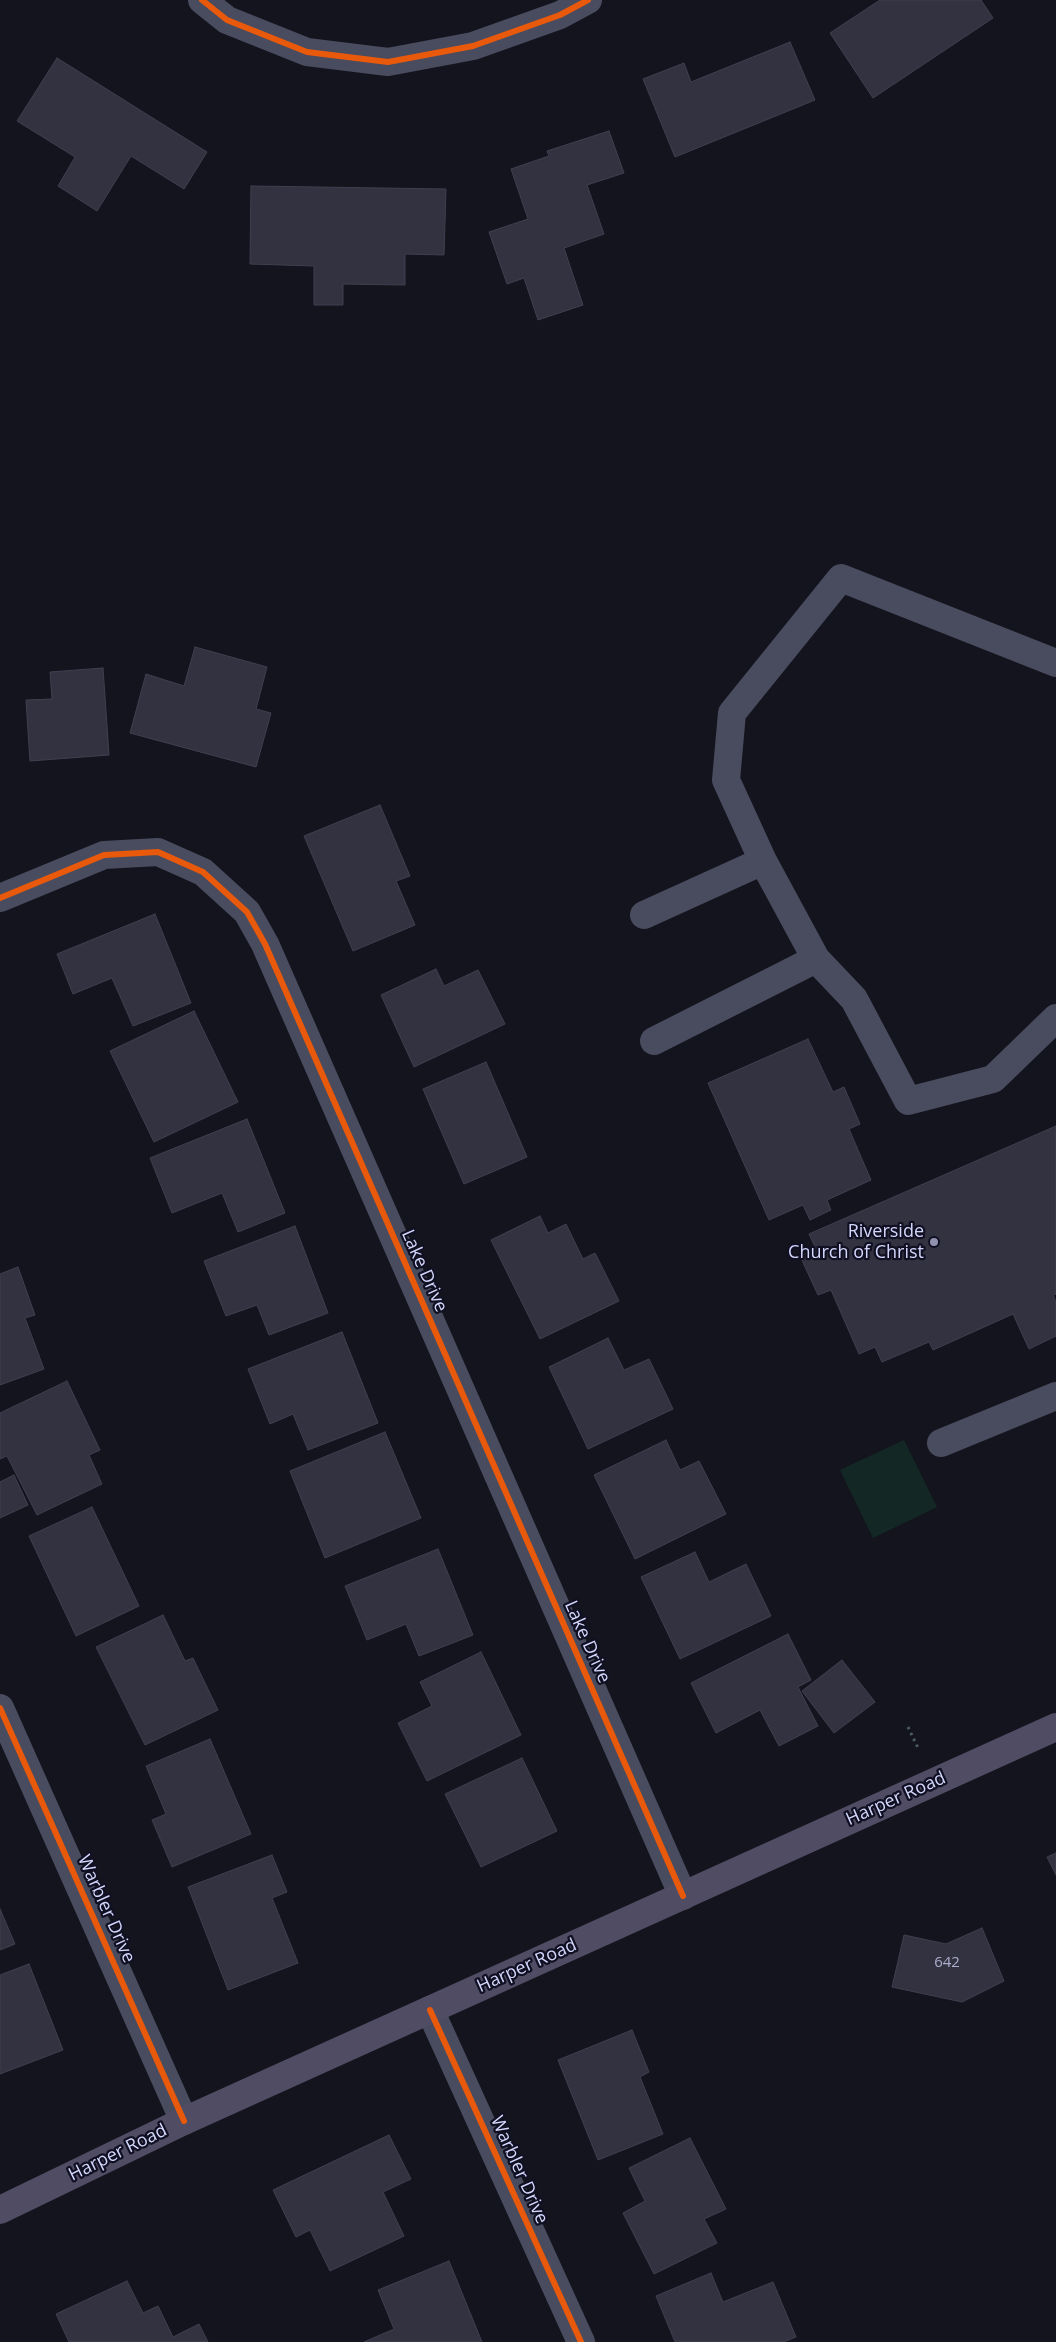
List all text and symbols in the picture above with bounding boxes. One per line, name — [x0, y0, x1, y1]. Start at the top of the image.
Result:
place label: Riverside Church of Christ — [788, 1221, 924, 1264]
street label: Lake Drive — [396, 1227, 452, 1315]
marker: Riverside Church of Christ — [928, 1236, 940, 1248]
street label: Lake Drive — [559, 1598, 615, 1686]
street label: Harper Road — [843, 1767, 949, 1831]
street label: Warbler Drive — [73, 1852, 139, 1966]
street label: Harper Road — [474, 1934, 580, 1998]
house number: 642 — [934, 1954, 960, 1972]
street label: Warbler Drive — [486, 2113, 552, 2227]
street label: Harper Road — [65, 2120, 171, 2186]

